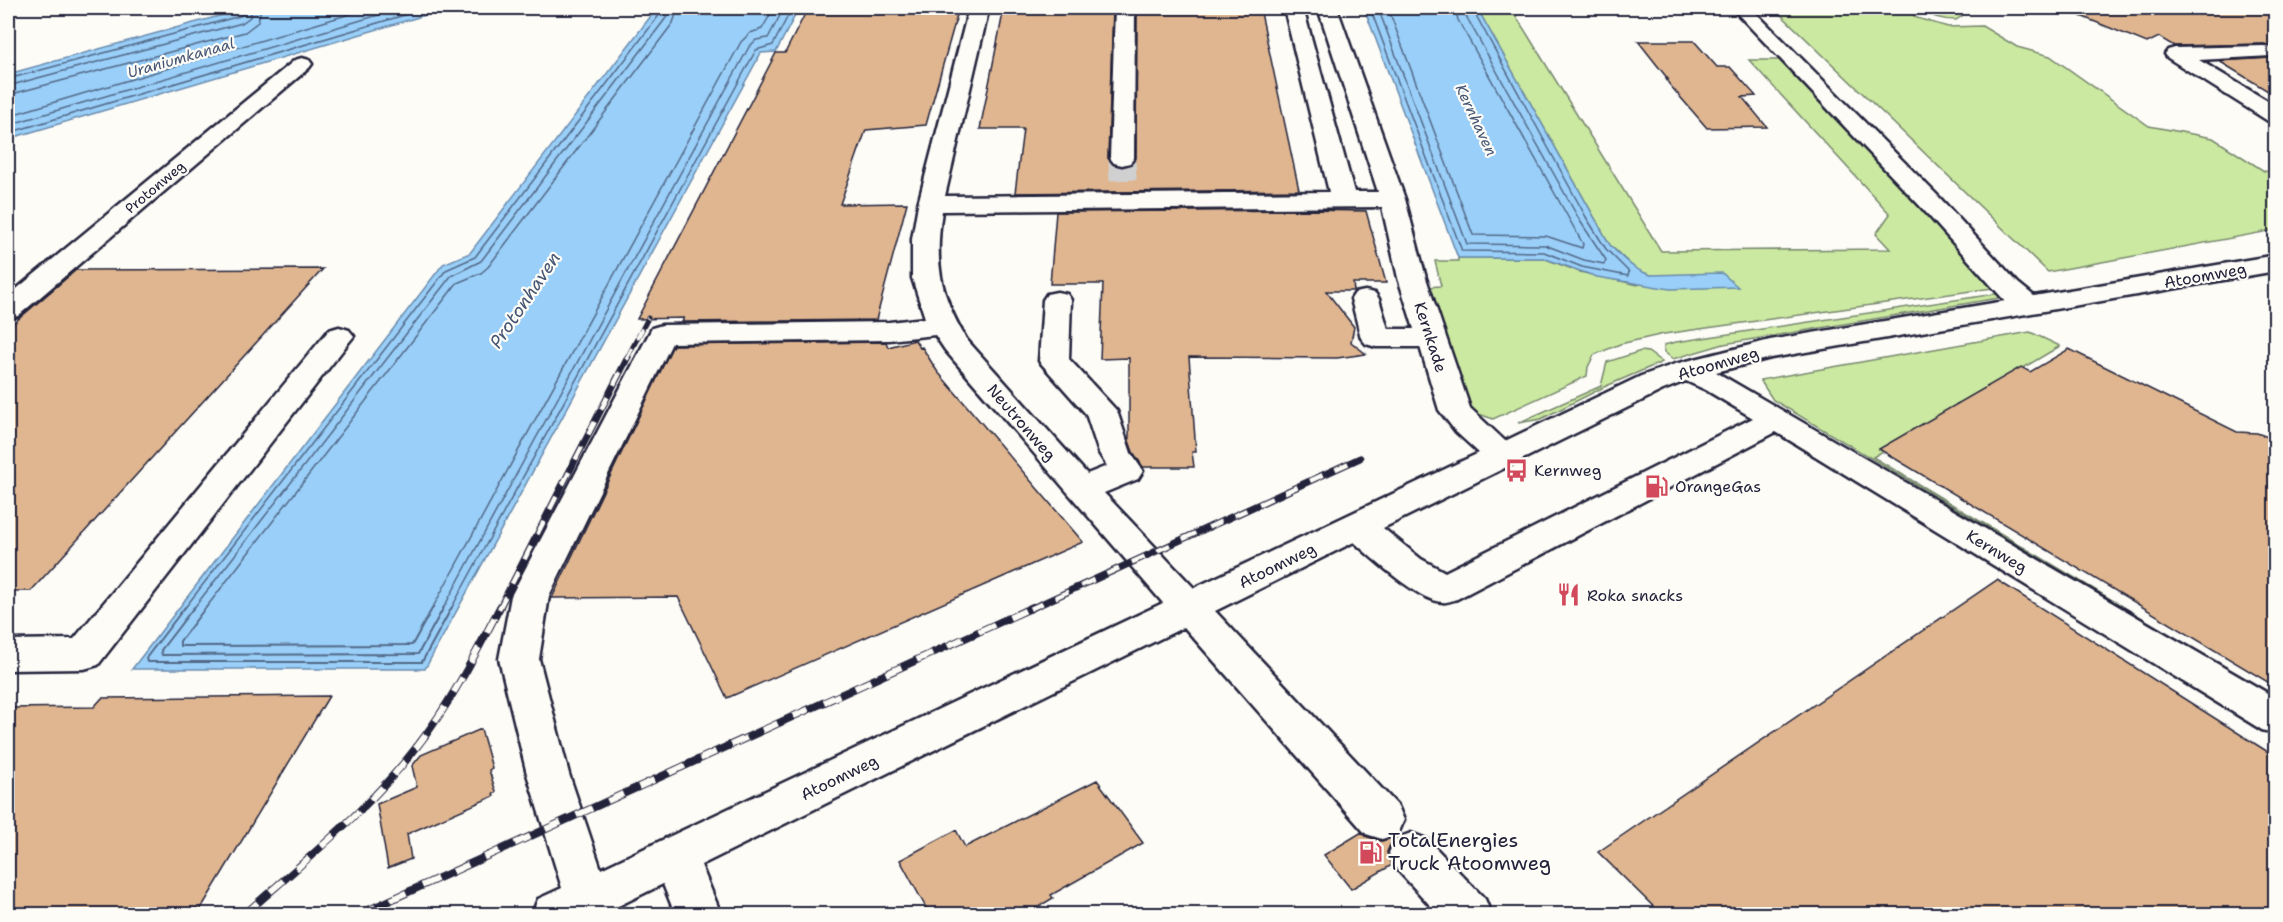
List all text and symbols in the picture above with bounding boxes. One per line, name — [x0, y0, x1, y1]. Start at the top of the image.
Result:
water label: Uraniumkanaal — [125, 33, 237, 83]
water label: Kernhaven — [1451, 81, 1501, 159]
street label: Protonweg — [121, 157, 189, 217]
water label: Protonhaven — [484, 247, 566, 353]
street label: Atoomweg — [2162, 258, 2248, 293]
street label: Kernkade — [1409, 299, 1452, 375]
street label: Atoomweg — [1675, 342, 1761, 385]
street label: Neutronweg — [982, 379, 1061, 465]
bus stop icon: Kernweg — [1503, 457, 1529, 483]
place label: Kernweg — [1534, 460, 1602, 481]
fuel station icon: OrangeGas — [1644, 473, 1670, 499]
place label: OrangeGas — [1675, 476, 1761, 497]
street label: Kernweg — [1962, 525, 2031, 578]
street label: Atoomweg — [1235, 538, 1319, 593]
restaurant icon: Roka snacks — [1556, 582, 1582, 608]
place label: Roka snacks — [1587, 585, 1683, 606]
street label: Atoomweg — [797, 750, 881, 805]
place label: TotalEnergies Truck Atoomweg — [1388, 827, 1551, 876]
fuel station icon: TotalEnergies Truck Atoomweg — [1357, 839, 1383, 865]

